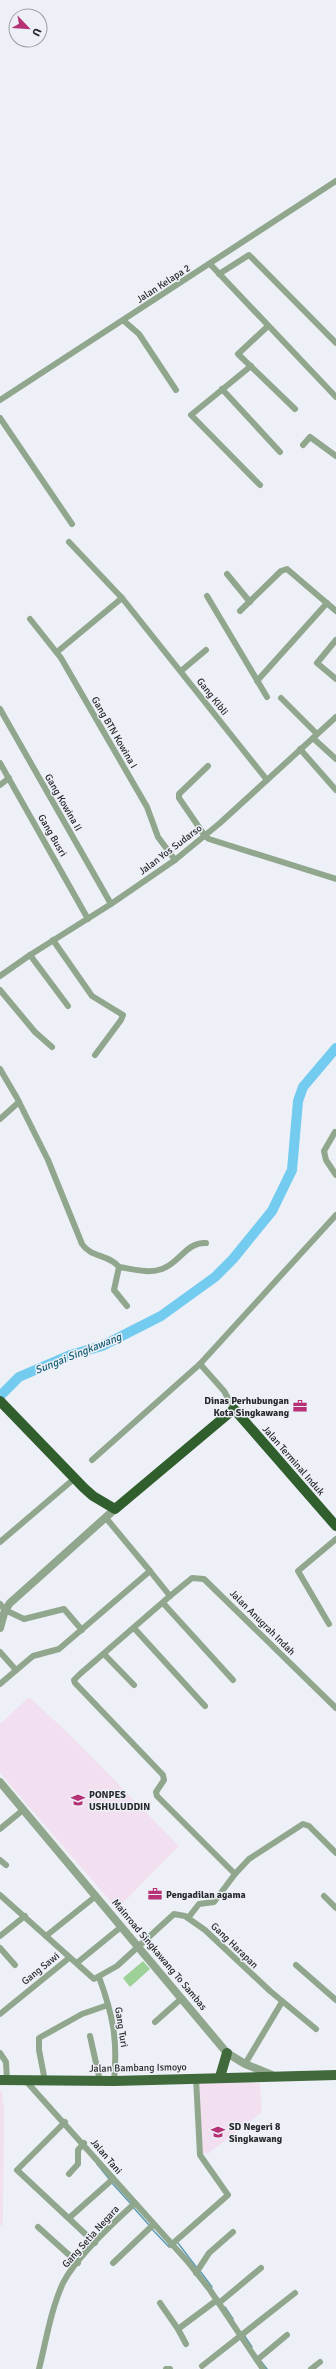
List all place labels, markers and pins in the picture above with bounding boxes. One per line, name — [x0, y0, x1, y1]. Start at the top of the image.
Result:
place label: Dinas Perhubungan Kota Singkawang — [204, 1395, 290, 1419]
office icon: Dinas Perhubungan Kota Singkawang — [292, 1398, 308, 1414]
place label: PONPES USHULUDDIN — [89, 1789, 150, 1813]
school or university icon: PONPES USHULUDDIN — [70, 1792, 86, 1808]
office icon: Pengadilan agama — [147, 1886, 163, 1902]
place label: Pengadilan agama — [166, 1889, 246, 1901]
place label: SD Negeri 8 Singkawang — [229, 2121, 283, 2145]
school or university icon: SD Negeri 8 Singkawang — [210, 2124, 226, 2140]

